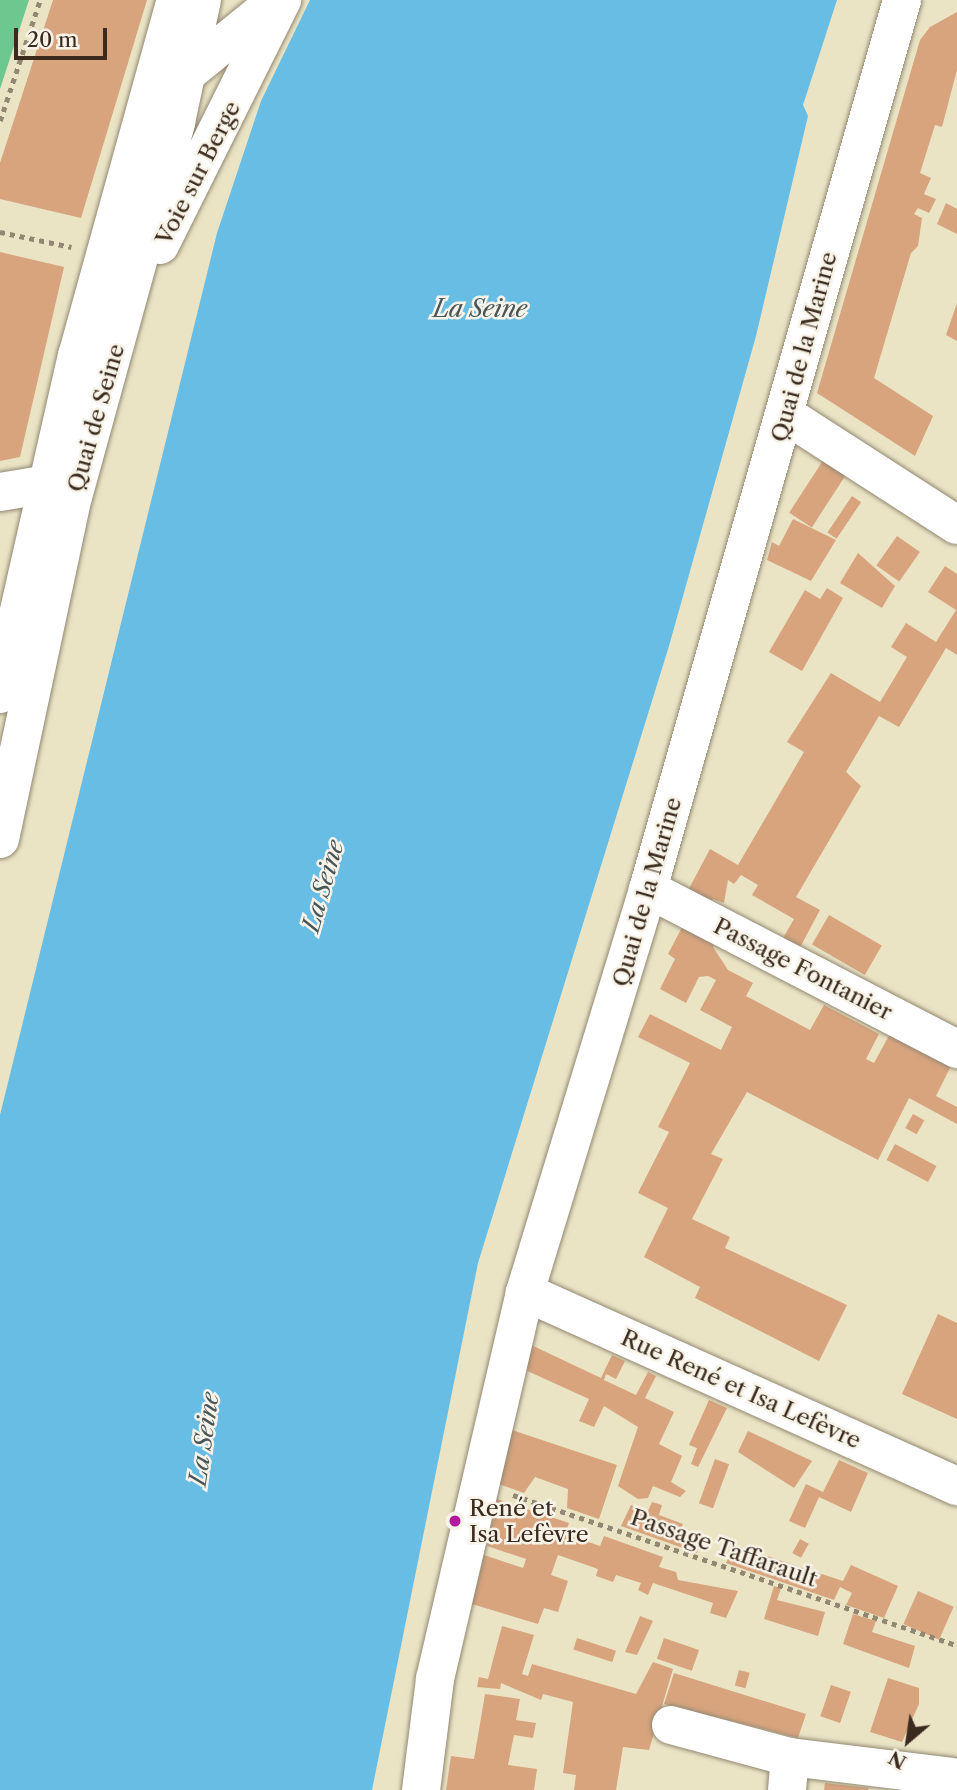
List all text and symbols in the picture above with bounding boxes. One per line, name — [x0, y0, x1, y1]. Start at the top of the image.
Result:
scale bar — [18, 14, 110, 58]
text: 20 m — [27, 27, 78, 52]
street label: Voie sur Berge — [150, 96, 246, 250]
street label: Quai de la Marine — [765, 249, 843, 445]
water label: La Seine — [433, 295, 527, 323]
street label: Quai de Seine — [62, 341, 130, 495]
street label: Quai de la Marine — [607, 794, 687, 990]
water label: La Seine — [296, 837, 350, 935]
street label: Passage Fontanier — [709, 912, 897, 1026]
street label: Rue René et Isa Lefèvre — [617, 1324, 865, 1454]
water label: La Seine — [183, 1390, 225, 1488]
place label: René et Isa Lefèvre — [469, 1494, 589, 1548]
street label: Passage Taffarault — [627, 1503, 821, 1593]
marker: René et Isa Lefèvre — [447, 1513, 463, 1529]
north arrow — [873, 1706, 943, 1776]
text: N — [885, 1746, 910, 1774]

